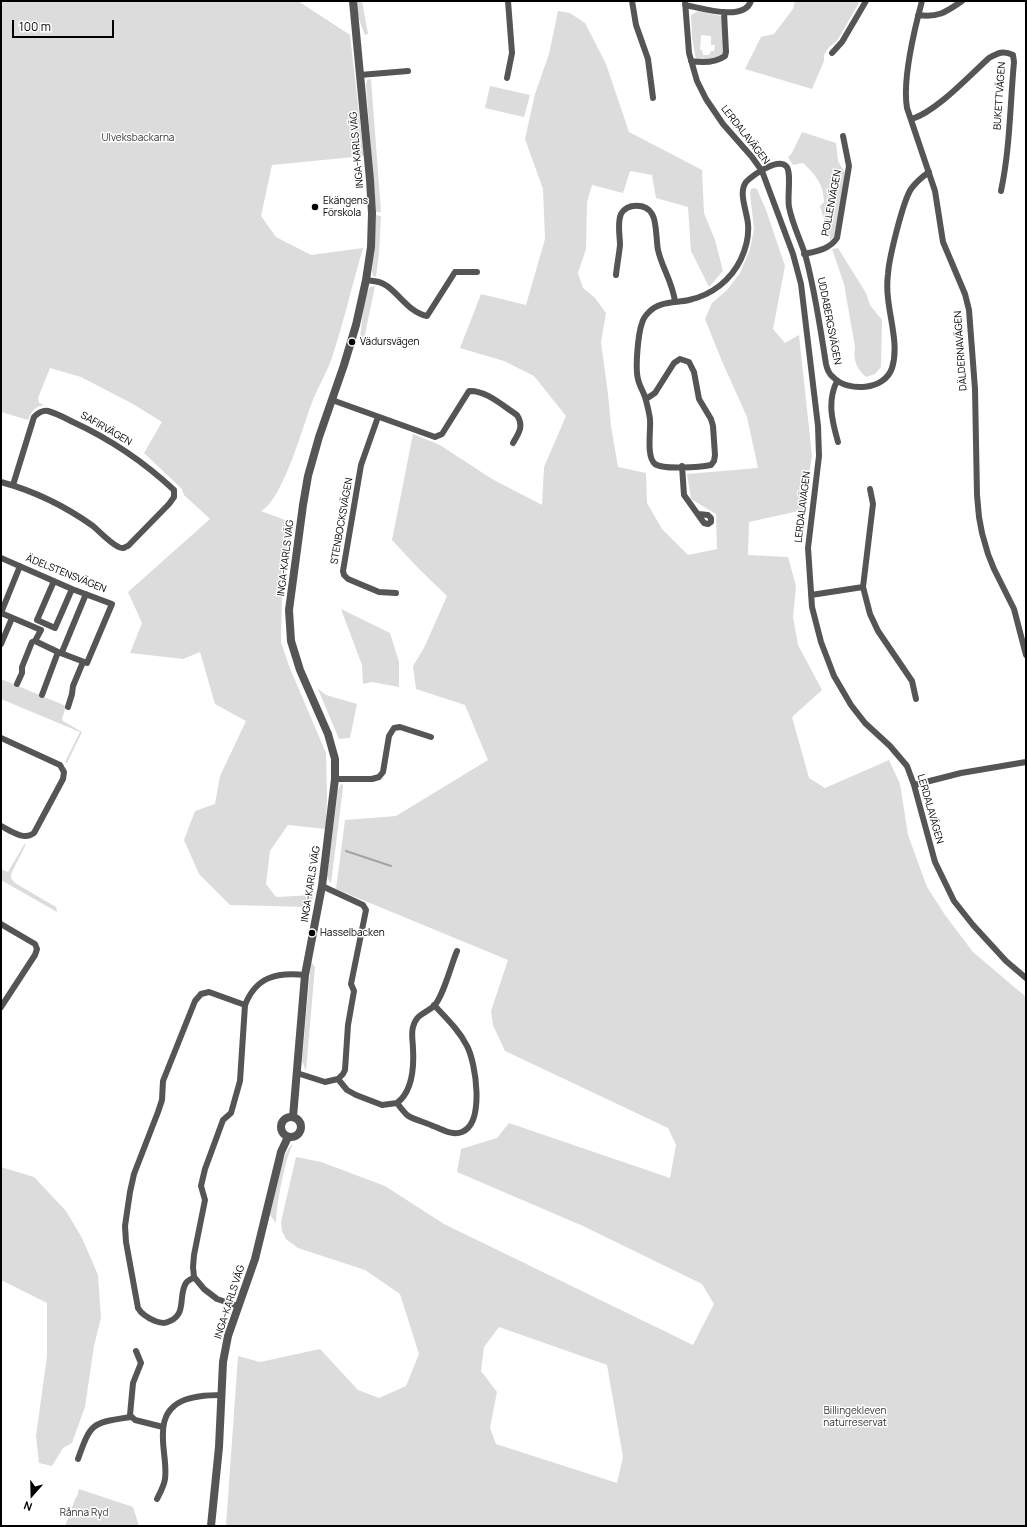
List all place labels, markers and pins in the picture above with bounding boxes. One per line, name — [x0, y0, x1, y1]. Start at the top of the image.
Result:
place label: Ekängens Förskola — [323, 195, 368, 218]
marker: Ekängens Förskola — [310, 202, 320, 212]
place label: Vädursvägen — [360, 336, 419, 348]
marker: Vädursvägen — [347, 337, 357, 347]
place label: Hasselbacken — [320, 927, 385, 939]
marker: Hasselbacken — [307, 928, 317, 938]

